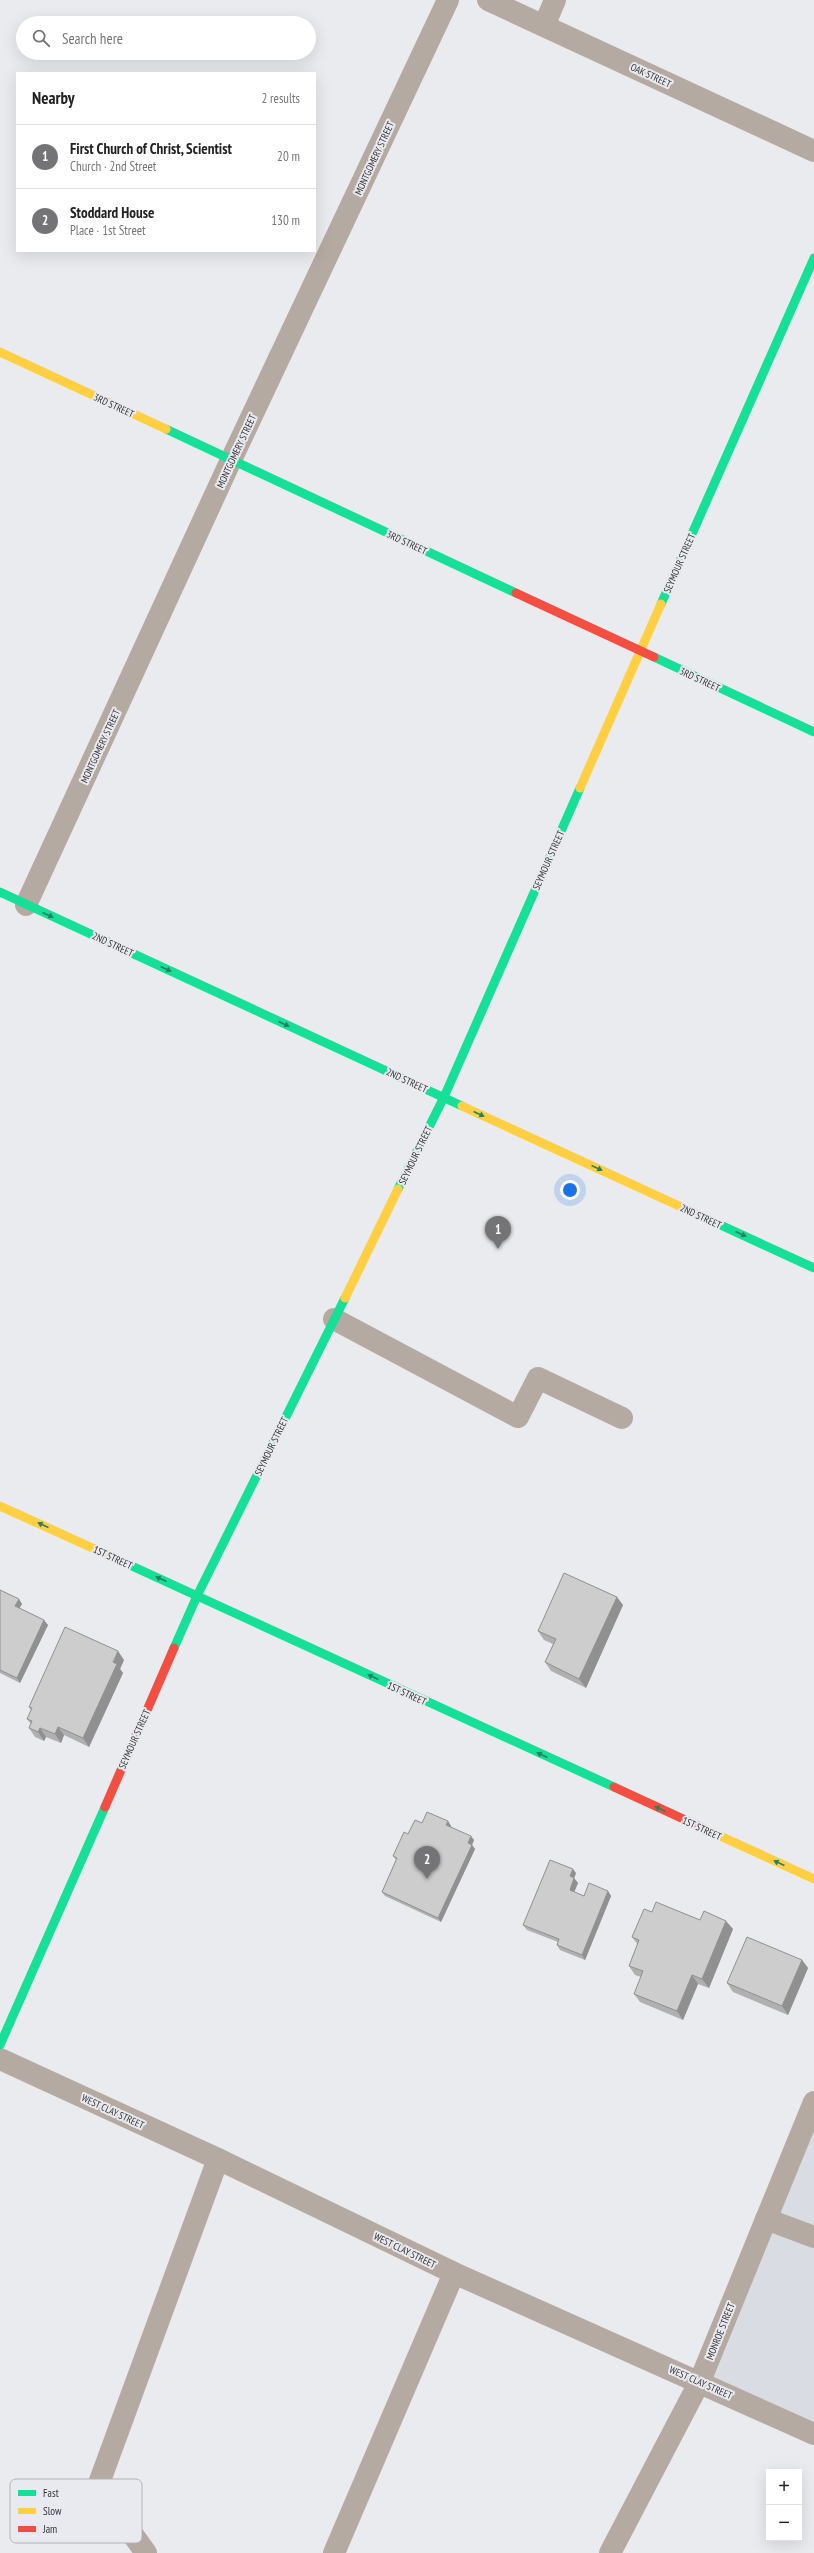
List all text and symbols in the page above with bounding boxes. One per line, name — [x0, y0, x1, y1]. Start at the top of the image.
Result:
search box — [16, 16, 316, 60]
icon: search — [30, 27, 52, 49]
text: Search here — [62, 29, 123, 48]
street label: OAK STREET — [628, 60, 674, 91]
text: Nearby — [32, 87, 75, 109]
text: 2 results — [261, 90, 300, 107]
street label: MONTGOMERY STREET — [352, 119, 397, 197]
text: First Church of Christ, Scientist — [70, 139, 232, 158]
text: 1 — [42, 148, 48, 165]
text: 20 m — [277, 148, 300, 165]
text: Church · 2nd Street — [70, 158, 156, 175]
text: Stoddard House — [70, 203, 154, 222]
text: 2 — [42, 212, 48, 229]
text: 130 m — [271, 212, 300, 229]
text: Place · 1st Street — [70, 222, 146, 239]
street label: 3RD STREET — [91, 390, 137, 421]
street label: MONTGOMERY STREET — [214, 412, 259, 490]
street label: 3RD STREET — [384, 527, 430, 558]
street label: SEYMOUR STREET — [661, 531, 699, 595]
street label: 3RD STREET — [677, 664, 723, 695]
street label: MONTGOMERY STREET — [78, 707, 123, 785]
street label: SEYMOUR STREET — [530, 828, 568, 892]
one-way arrow — [42, 912, 54, 918]
street label: 2ND STREET — [90, 929, 136, 960]
one-way arrow — [161, 966, 172, 972]
one-way arrow — [279, 1021, 290, 1027]
street label: 2ND STREET — [384, 1065, 430, 1096]
one-way arrow — [474, 1111, 485, 1117]
street label: SEYMOUR STREET — [396, 1123, 435, 1187]
one-way arrow — [592, 1165, 603, 1171]
your location — [560, 1180, 580, 1200]
street label: 2ND STREET — [678, 1201, 724, 1232]
pin: 1 — [485, 1216, 511, 1249]
one-way arrow — [735, 1231, 747, 1237]
street label: SEYMOUR STREET — [252, 1414, 291, 1478]
one-way arrow — [37, 1522, 49, 1529]
street label: 1ST STREET — [91, 1543, 135, 1572]
one-way arrow — [156, 1576, 167, 1582]
one-way arrow — [367, 1674, 379, 1680]
street label: 1ST STREET — [385, 1679, 429, 1708]
street label: SEYMOUR STREET — [116, 1707, 154, 1771]
one-way arrow — [536, 1751, 548, 1757]
one-way arrow — [655, 1806, 666, 1812]
street label: 1ST STREET — [680, 1814, 724, 1843]
pin: 2 — [414, 1846, 440, 1879]
one-way arrow — [773, 1860, 784, 1866]
street label: WEST CLAY STREET — [79, 2091, 147, 2132]
street label: WEST CLAY STREET — [372, 2230, 438, 2271]
street label: MONROE STREET — [703, 2300, 738, 2362]
street label: WEST CLAY STREET — [667, 2363, 735, 2402]
map controls — [766, 2469, 802, 2541]
button: + — [766, 2469, 802, 2505]
legend — [10, 2479, 142, 2543]
text: Fast — [43, 2486, 59, 2500]
text: Slow — [43, 2504, 62, 2518]
button: − — [766, 2505, 802, 2541]
text: Jam — [42, 2522, 57, 2536]

